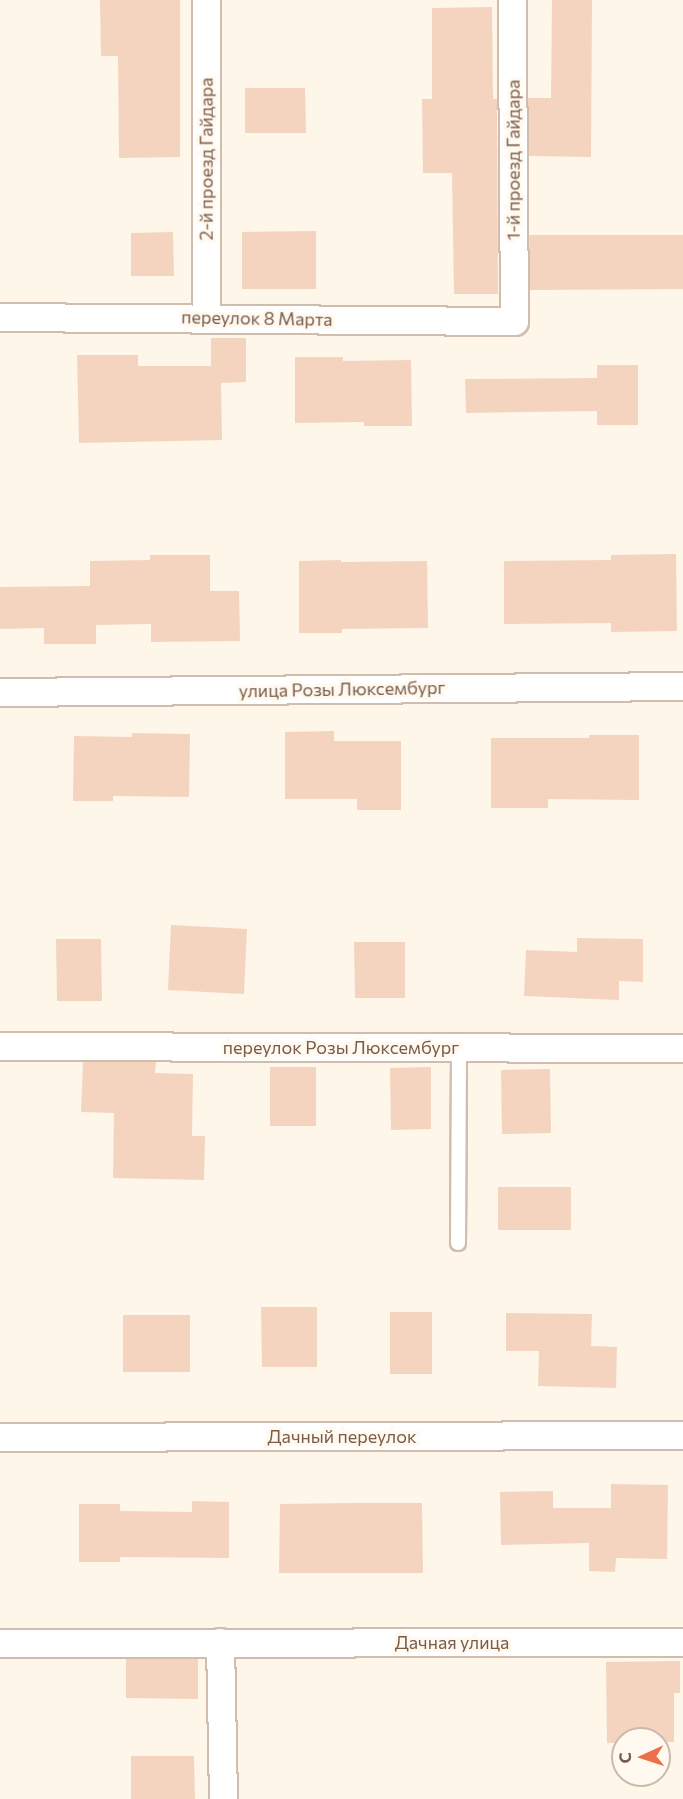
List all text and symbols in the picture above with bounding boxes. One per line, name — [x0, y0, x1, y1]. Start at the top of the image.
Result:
street label: 2-й проезд Гайдара — [195, 77, 217, 241]
street label: 1-й проезд Гайдара — [502, 80, 524, 240]
street label: переулок 8 Марта — [181, 306, 333, 330]
street label: улица Розы Люксембург — [239, 676, 445, 702]
street label: переулок Розы Люксембург — [223, 1036, 459, 1058]
street label: Дачный переулок — [267, 1425, 417, 1447]
street label: Дачная улица — [395, 1631, 509, 1653]
north arrow — [611, 1727, 671, 1787]
text: С — [615, 1752, 634, 1764]

